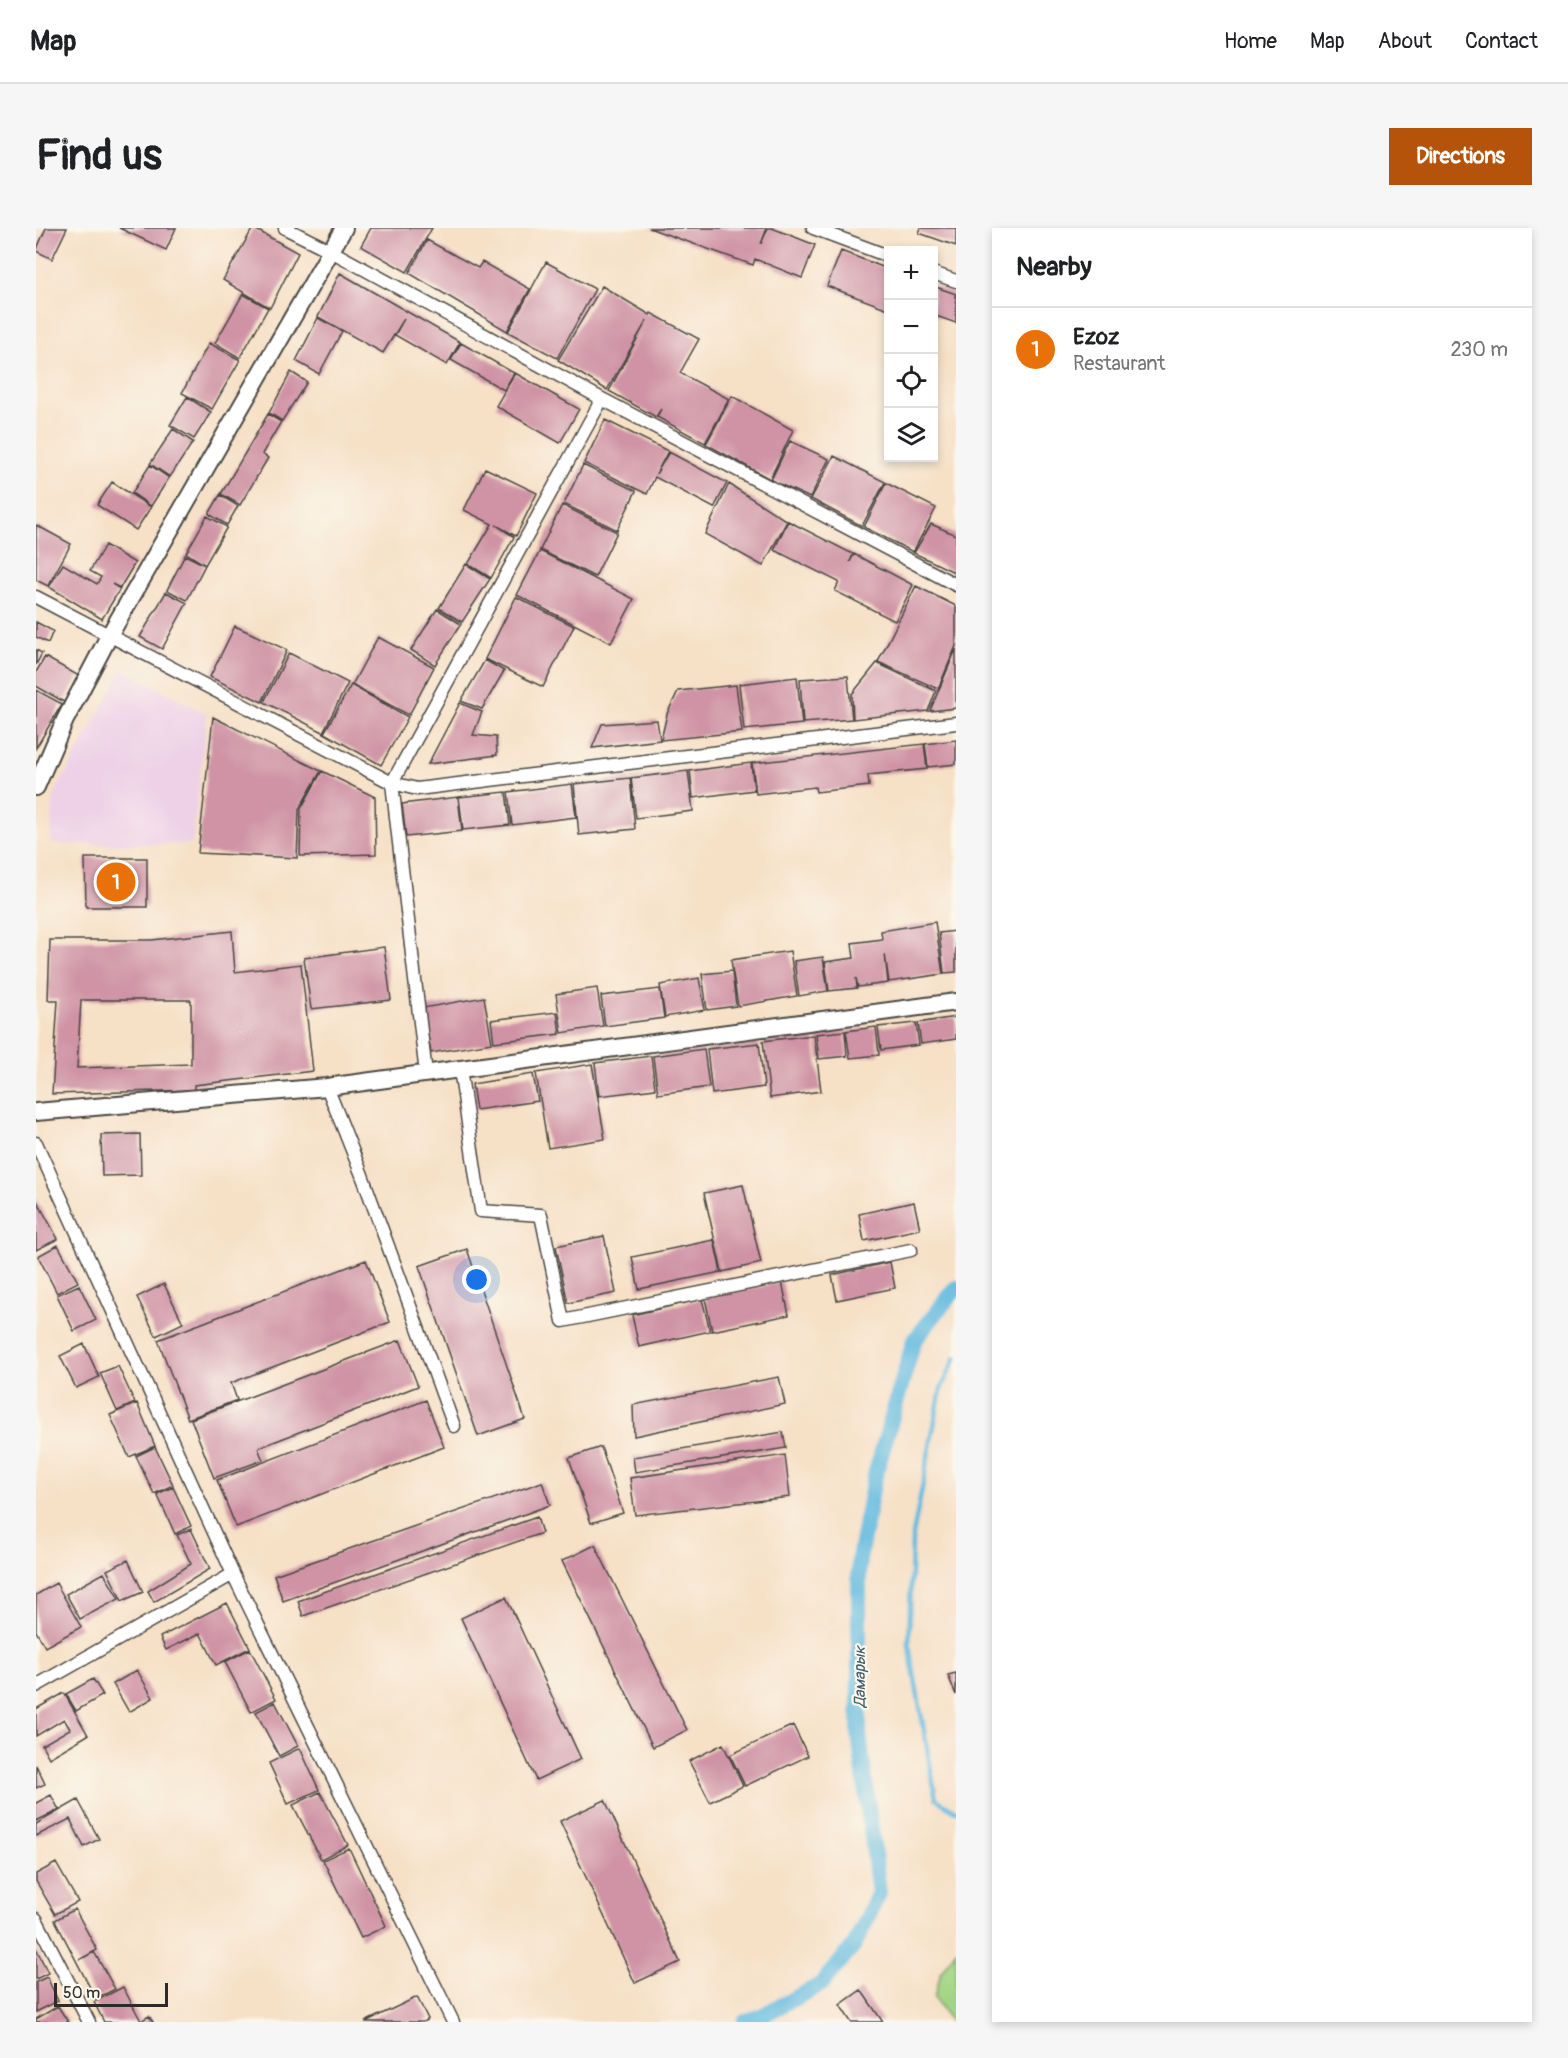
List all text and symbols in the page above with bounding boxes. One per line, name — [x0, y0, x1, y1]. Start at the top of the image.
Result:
text: Map — [30, 24, 76, 59]
text: Home — [1224, 28, 1277, 55]
text: Map — [1310, 28, 1345, 55]
text: About — [1378, 28, 1432, 55]
text: Contact — [1465, 28, 1538, 55]
button: Directions — [1389, 128, 1532, 185]
text: Find us — [36, 130, 162, 182]
map controls — [884, 246, 938, 462]
button: + — [884, 246, 938, 300]
text: Nearby — [1016, 251, 1092, 283]
button: − — [884, 300, 938, 354]
text: Ezoz — [1073, 323, 1119, 351]
text: 1 — [1032, 337, 1039, 362]
text: 230 m — [1451, 337, 1508, 362]
text: Restaurant — [1073, 351, 1165, 376]
button: locate — [884, 354, 938, 408]
button: layers — [884, 408, 938, 462]
pin: 1 — [96, 860, 136, 904]
your location — [462, 1265, 491, 1294]
water label: Дамарык — [850, 1645, 870, 1709]
scale bar — [54, 1980, 168, 2008]
text: 50 m — [63, 1983, 100, 2003]

